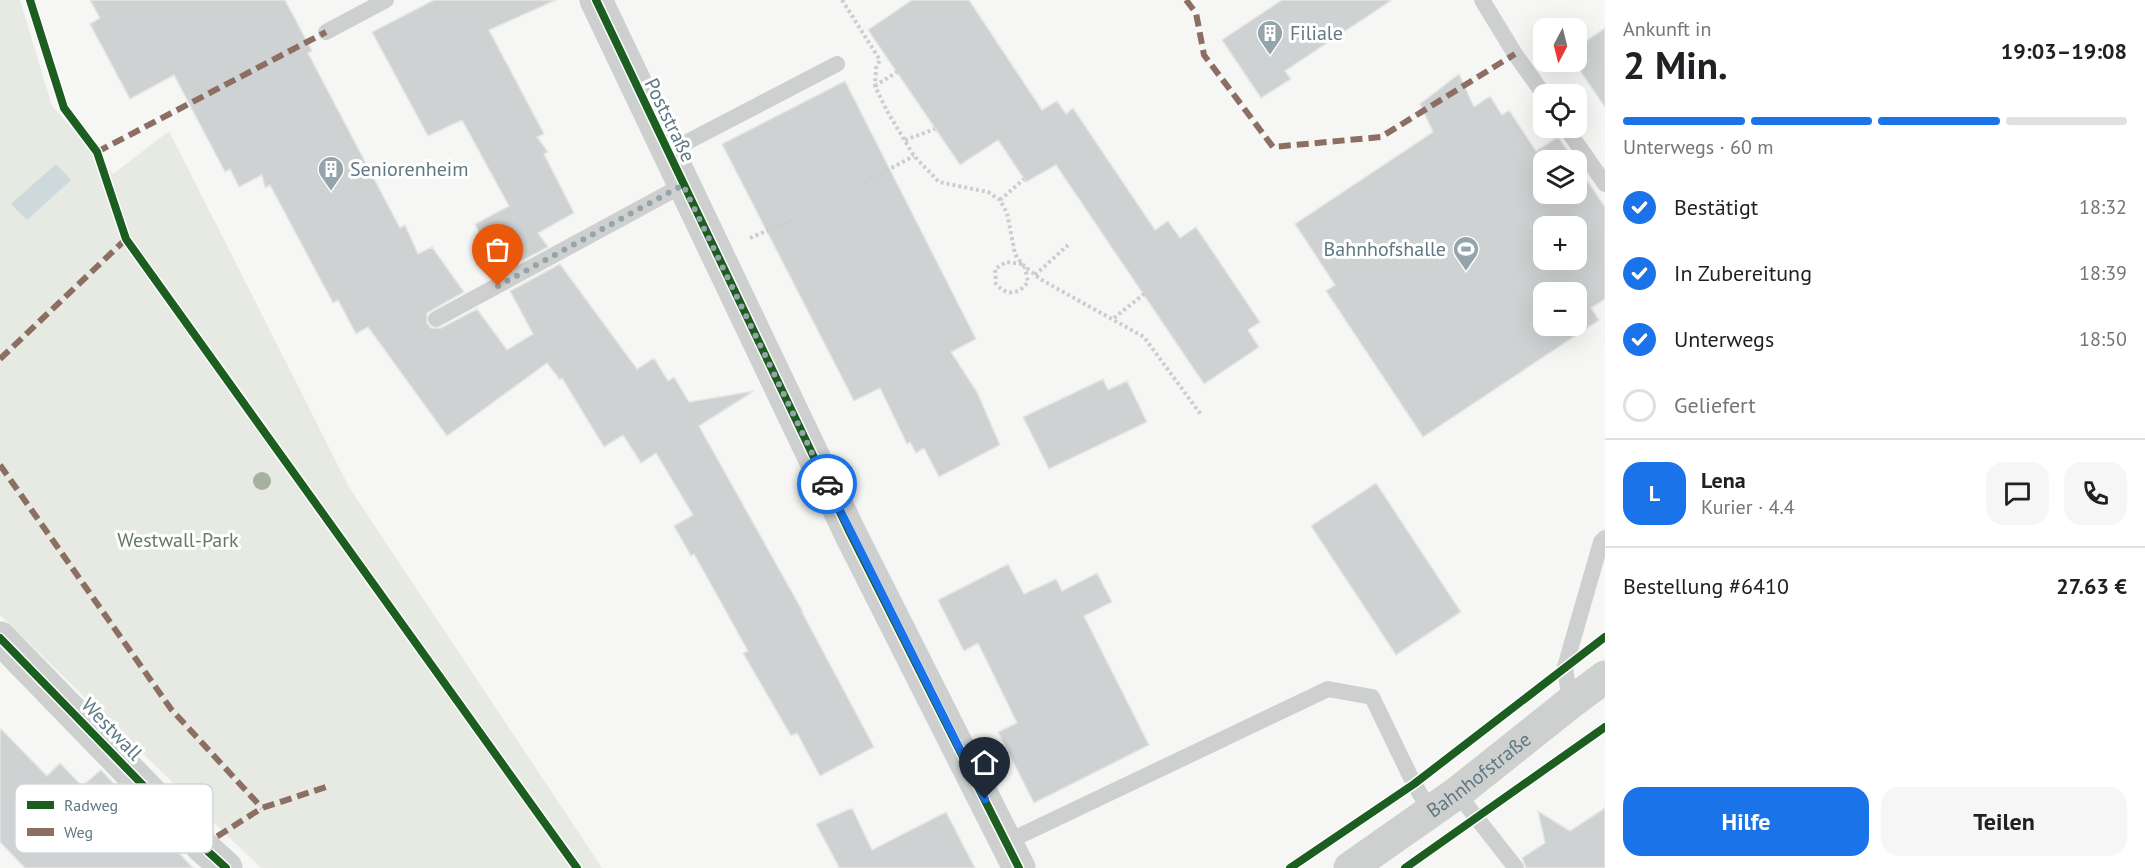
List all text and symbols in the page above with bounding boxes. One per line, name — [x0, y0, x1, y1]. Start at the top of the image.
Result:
text: Ankunft in — [1623, 16, 1711, 42]
building icon: Filiale — [1255, 18, 1285, 56]
north arrow — [1533, 18, 1587, 72]
map controls — [1533, 18, 1587, 336]
place label: Filiale — [1290, 20, 1343, 46]
text: 19:03–19:08 — [2001, 37, 2127, 65]
text: 2 Min. — [1623, 39, 1728, 90]
street label: Poststraße — [639, 74, 701, 166]
button: locate — [1533, 84, 1587, 138]
text: Unterwegs · 60 m — [1623, 134, 1773, 160]
button: layers — [1533, 150, 1587, 204]
building icon: Seniorenheim — [316, 154, 346, 192]
place label: Seniorenheim — [350, 156, 468, 182]
icon: check — [1623, 191, 1656, 224]
text: Bestätigt — [1674, 193, 1758, 221]
text: 18:32 — [2079, 194, 2127, 220]
button: + — [1533, 216, 1587, 270]
pin — [472, 224, 523, 286]
icon: bag — [481, 233, 514, 266]
sports icon: Bahnhofshalle — [1451, 234, 1481, 272]
place label: Bahnhofshalle — [1324, 236, 1446, 262]
icon: check — [1623, 257, 1656, 290]
text: In Zubereitung — [1674, 259, 1812, 287]
text: 18:39 — [2079, 260, 2127, 286]
button: − — [1533, 282, 1587, 336]
icon: check — [1623, 323, 1656, 356]
text: Unterwegs — [1674, 325, 1774, 353]
text: 18:50 — [2079, 326, 2127, 352]
text: Geliefert — [1674, 391, 1756, 419]
courier — [797, 454, 857, 514]
button: chat — [1986, 462, 2049, 525]
button: phone — [2064, 462, 2127, 525]
text: Lena — [1701, 466, 1746, 494]
icon: car — [811, 468, 844, 501]
text: L — [1649, 479, 1660, 507]
text: Kurier · 4.4 — [1701, 494, 1795, 520]
park label: Westwall-Park — [117, 527, 239, 553]
text: Bestellung #6410 — [1623, 572, 1789, 600]
text: 27.63 € — [2056, 572, 2127, 600]
street label: Westwall — [76, 692, 148, 766]
street label: Bahnhofstraße — [1421, 726, 1536, 823]
pin — [959, 737, 1010, 799]
icon: home — [968, 746, 1001, 779]
legend — [15, 784, 213, 853]
button: Hilfe — [1623, 787, 1869, 856]
button: Teilen — [1881, 787, 2127, 856]
text: Radweg — [64, 795, 118, 815]
text: Weg — [64, 822, 93, 842]

